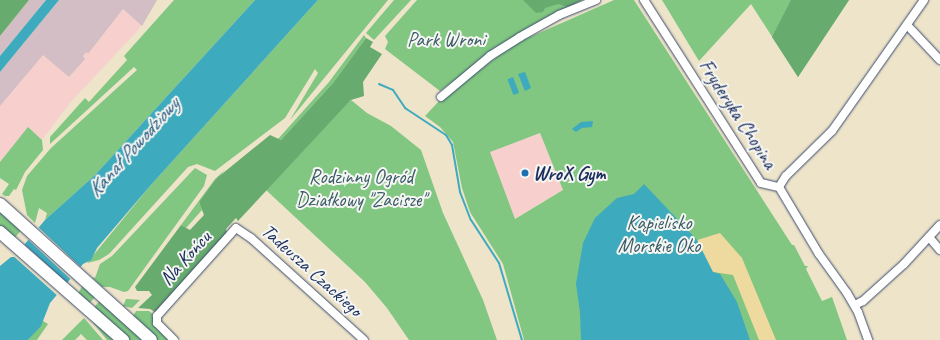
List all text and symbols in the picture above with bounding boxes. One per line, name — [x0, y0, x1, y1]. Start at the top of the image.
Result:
park label: Park Wroni — [407, 27, 485, 51]
street label: Fryderyka Chopina — [694, 55, 782, 173]
water label: Kanał Powodziowy — [82, 92, 184, 202]
place label: WroX Gym — [533, 161, 606, 185]
park label: Rodzinny Ogród Działkowy "Zacisze" — [296, 164, 426, 211]
marker: WroX Gym — [520, 168, 530, 178]
park label: Kąpielisko Morskie Oko — [618, 211, 700, 258]
street label: Tadeusza Czackiego — [256, 218, 368, 322]
street label: Na Końcu — [154, 226, 216, 290]

